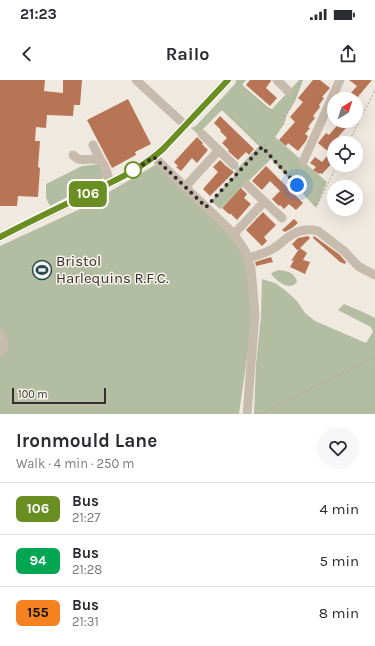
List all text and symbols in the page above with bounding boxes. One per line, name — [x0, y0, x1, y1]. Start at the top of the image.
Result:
text: 21:23 — [20, 5, 57, 23]
icon: back — [16, 43, 38, 65]
text: Railo — [166, 43, 209, 65]
icon: share — [337, 43, 359, 65]
north arrow — [327, 92, 363, 128]
map controls — [327, 92, 363, 216]
button: locate — [327, 136, 363, 172]
unlabelled marker — [124, 161, 142, 179]
your location — [287, 175, 307, 195]
button: layers — [327, 180, 363, 216]
line badge: 106 — [65, 181, 111, 207]
text: 106 — [77, 185, 99, 202]
place label: Bristol Harlequins R.F.C. — [56, 252, 169, 287]
sports icon: Bristol Harlequins R.F.C. — [31, 259, 53, 281]
scale bar — [12, 386, 106, 405]
text: 100 m — [18, 388, 48, 401]
button: heart — [317, 427, 359, 469]
text: Ironmould Lane — [16, 430, 157, 452]
text: Walk · 4 min · 250 m — [16, 456, 134, 471]
text: Bus — [72, 492, 99, 510]
text: 106 — [27, 500, 49, 517]
text: 4 min — [320, 500, 359, 518]
text: 21:27 — [72, 510, 100, 525]
text: Bus — [72, 544, 99, 562]
text: 94 — [30, 552, 46, 569]
text: 5 min — [319, 552, 359, 570]
text: 21:28 — [72, 562, 102, 577]
text: Bus — [72, 596, 99, 614]
text: 155 — [27, 604, 49, 621]
text: 8 min — [319, 604, 359, 622]
text: 21:31 — [72, 614, 99, 629]

